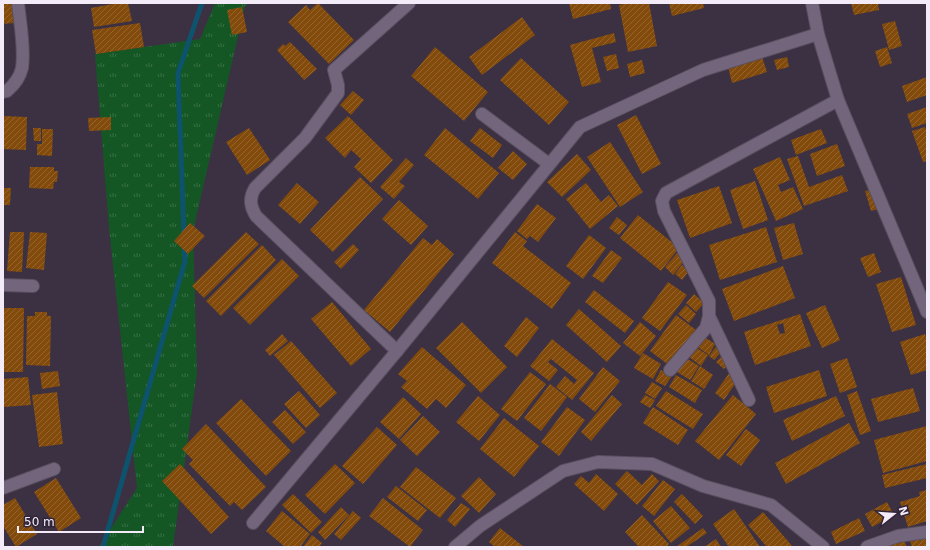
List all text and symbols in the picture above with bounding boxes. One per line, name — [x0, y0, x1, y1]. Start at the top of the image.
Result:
north arrow — [874, 494, 914, 534]
text: N — [896, 505, 911, 518]
scale bar — [18, 508, 143, 534]
text: 50 m — [24, 515, 55, 529]

